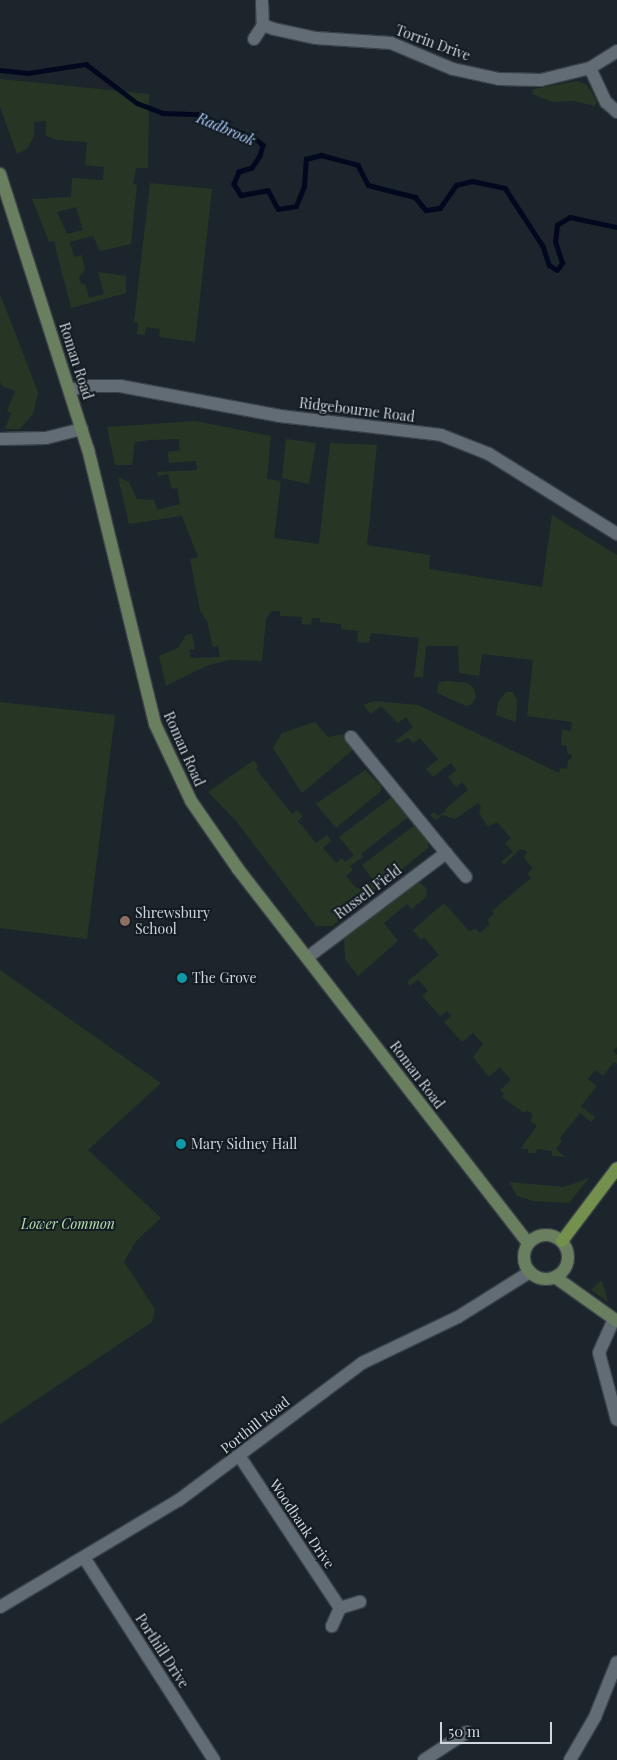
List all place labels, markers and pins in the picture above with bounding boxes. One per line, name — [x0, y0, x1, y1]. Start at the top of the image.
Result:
place label: Shrewsbury School — [135, 905, 210, 938]
marker: Shrewsbury School — [119, 915, 131, 927]
place label: The Grove — [192, 970, 257, 986]
marker: The Grove — [176, 972, 188, 984]
place label: Mary Sidney Hall — [191, 1136, 298, 1152]
marker: Mary Sidney Hall — [175, 1138, 187, 1150]

